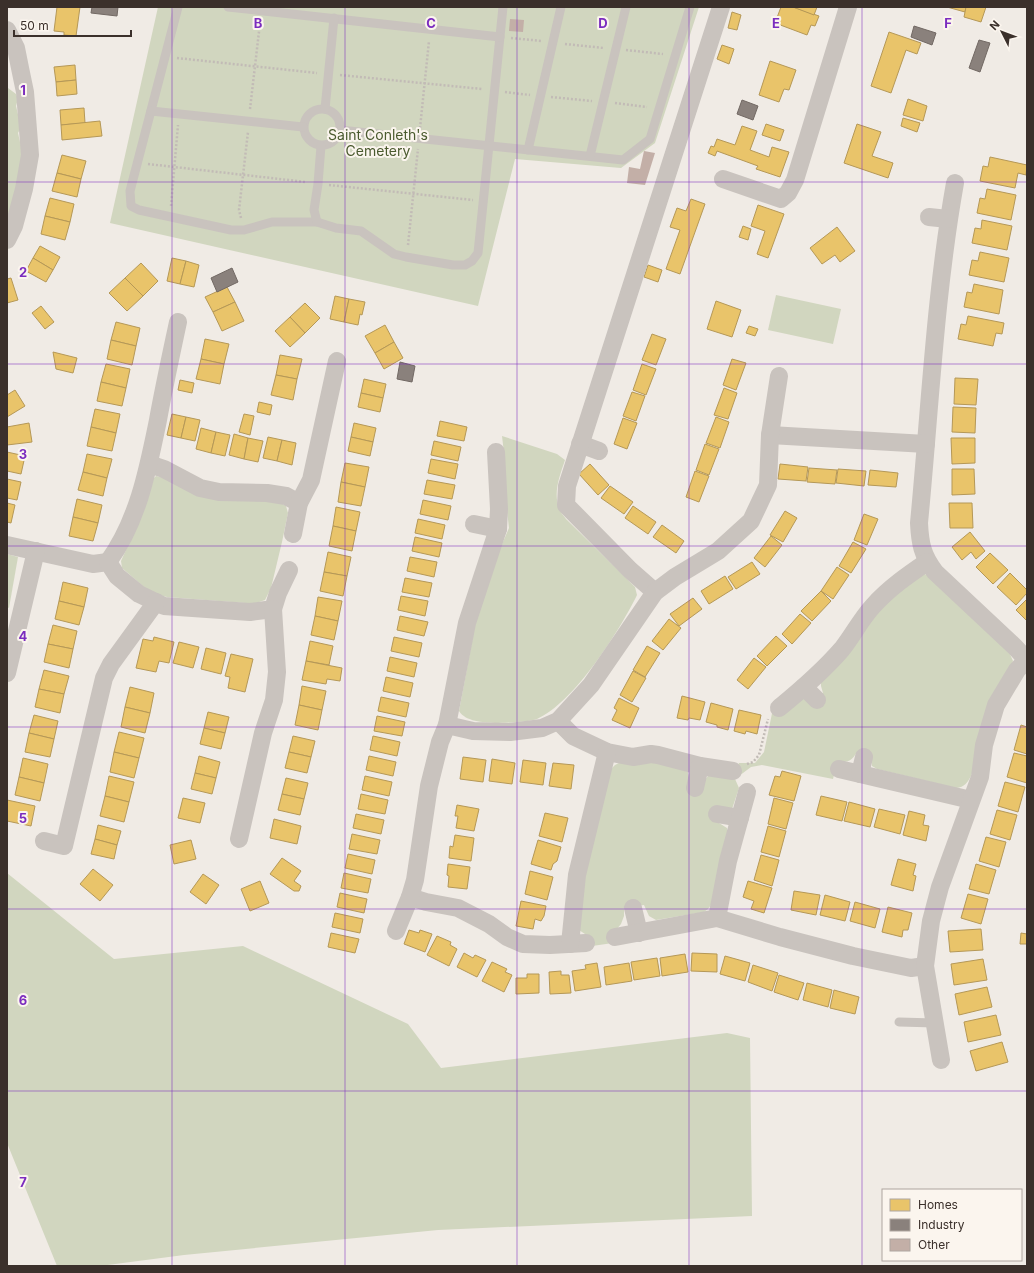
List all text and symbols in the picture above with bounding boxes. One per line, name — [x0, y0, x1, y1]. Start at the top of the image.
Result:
scale bar — [14, 12, 131, 38]
north arrow — [982, 12, 1022, 52]
text: B — [254, 15, 263, 31]
text: C — [426, 15, 436, 31]
text: D — [598, 15, 608, 31]
text: E — [772, 15, 780, 31]
text: F — [944, 15, 952, 31]
text: 50 m — [20, 18, 49, 33]
text: N — [987, 18, 1003, 33]
text: 1 — [20, 82, 26, 98]
park label: Saint Conleth's Cemetery — [328, 126, 428, 159]
text: 2 — [19, 264, 27, 280]
text: 3 — [19, 446, 27, 462]
text: 4 — [19, 628, 28, 644]
text: 5 — [19, 810, 27, 826]
text: 6 — [19, 992, 27, 1008]
text: 7 — [19, 1174, 27, 1190]
legend — [882, 1189, 1022, 1261]
text: Homes — [918, 1197, 958, 1212]
text: Industry — [918, 1217, 965, 1232]
text: Other — [918, 1237, 950, 1252]

